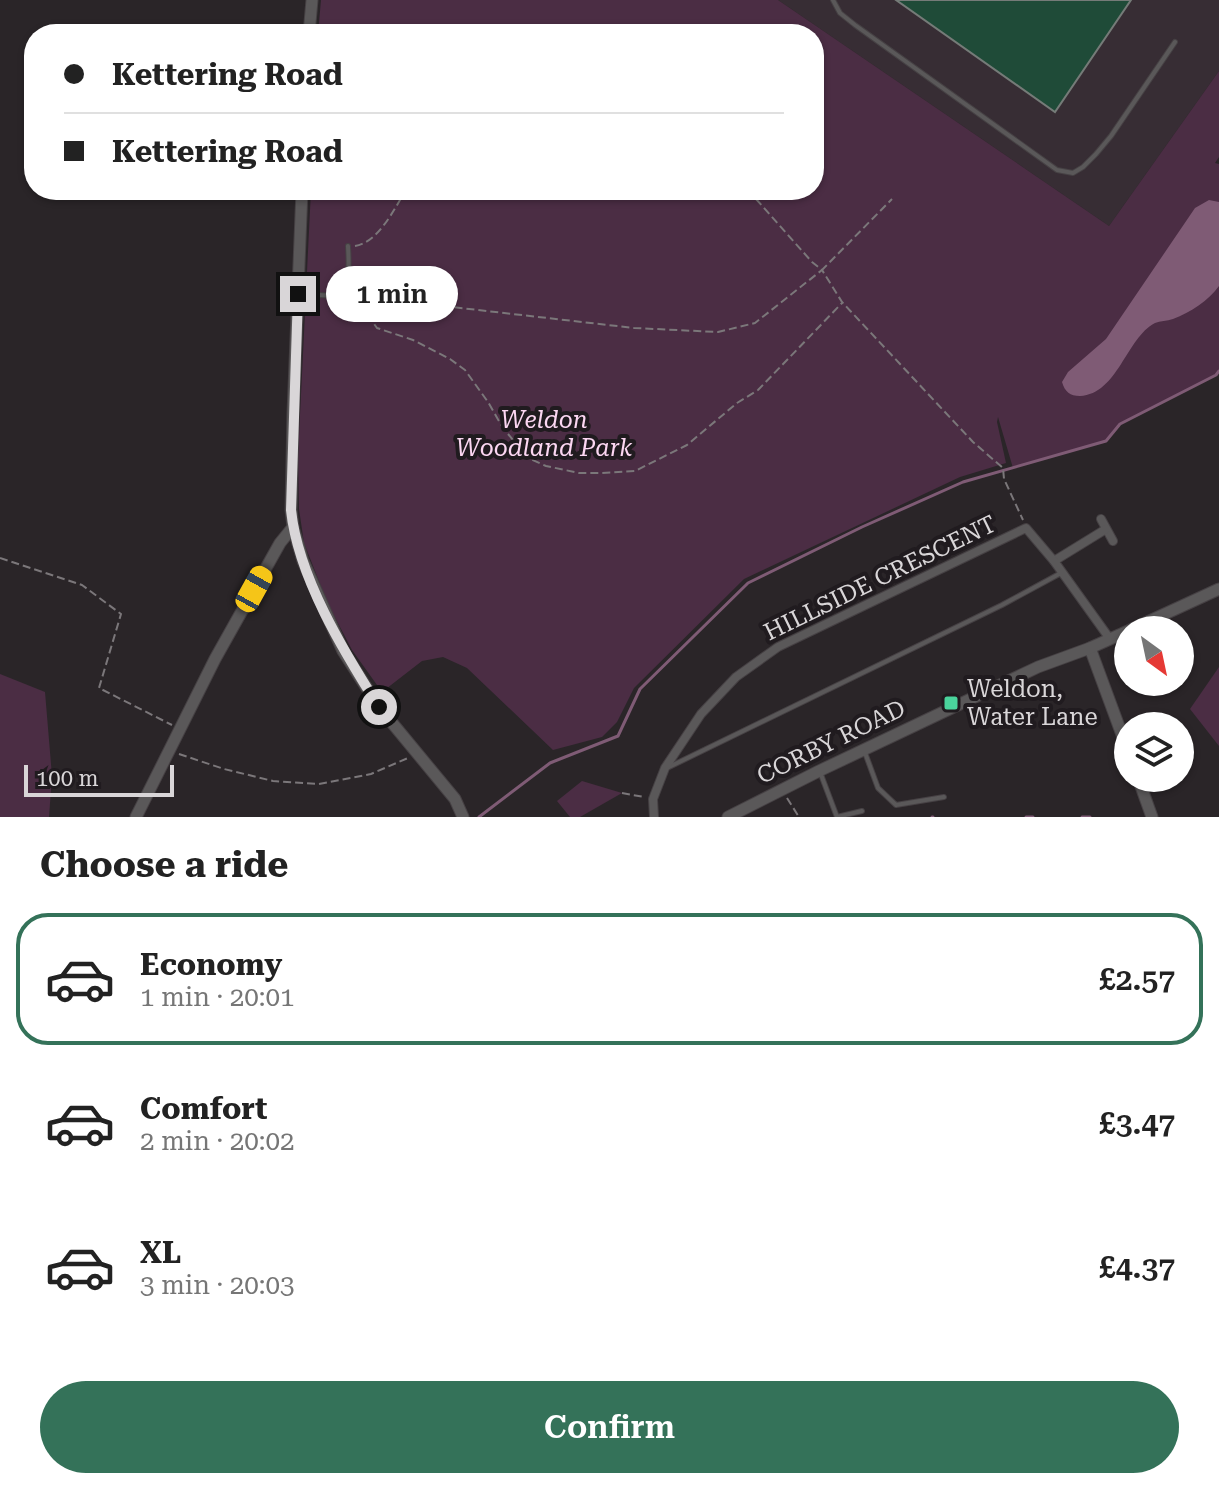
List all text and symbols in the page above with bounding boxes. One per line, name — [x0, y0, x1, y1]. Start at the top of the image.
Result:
text: Kettering Road — [112, 57, 343, 92]
text: Kettering Road — [112, 134, 343, 169]
callout: 1 min — [326, 266, 458, 322]
route end — [280, 276, 316, 312]
text: 1 min — [356, 279, 428, 309]
park label: Weldon Woodland Park — [456, 406, 632, 462]
street label: HILLSIDE CRESCENT — [759, 510, 1001, 646]
car — [232, 562, 276, 616]
north arrow — [1114, 616, 1194, 696]
map controls — [1114, 616, 1194, 792]
place label: Weldon, Water Lane — [967, 675, 1098, 731]
route start — [361, 689, 397, 725]
street label: CORBY ROAD — [752, 694, 910, 790]
marker: Weldon, Water Lane — [942, 694, 960, 712]
button: layers — [1114, 712, 1194, 792]
scale bar — [24, 761, 174, 797]
text: 100 m — [36, 766, 99, 791]
text: Choose a ride — [40, 844, 288, 886]
icon: car — [44, 943, 116, 1015]
text: Economy — [140, 947, 282, 982]
text: £2.57 — [1099, 962, 1175, 997]
text: 1 min · 20:01 — [140, 982, 295, 1012]
icon: car — [44, 1087, 116, 1159]
text: Comfort — [140, 1091, 267, 1126]
text: £3.47 — [1099, 1106, 1175, 1141]
text: 2 min · 20:02 — [140, 1126, 295, 1156]
icon: car — [44, 1231, 116, 1303]
text: XL — [140, 1235, 181, 1270]
text: £4.37 — [1099, 1250, 1175, 1285]
text: 3 min · 20:03 — [140, 1270, 295, 1300]
button: Confirm — [40, 1381, 1179, 1473]

